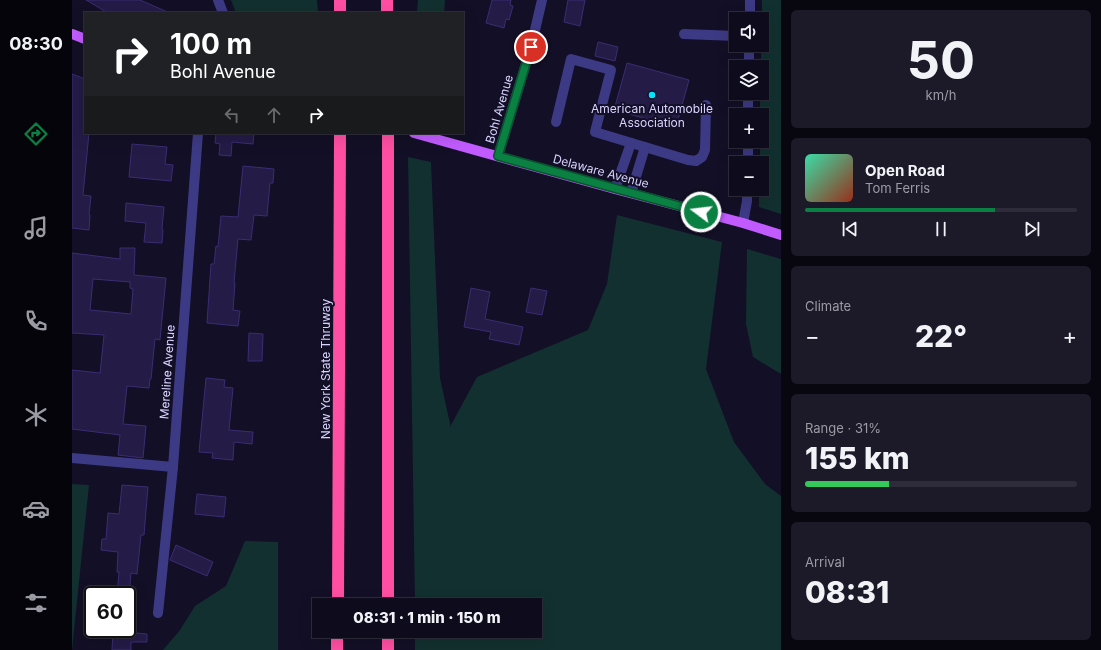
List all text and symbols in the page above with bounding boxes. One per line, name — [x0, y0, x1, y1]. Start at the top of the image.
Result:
map controls — [729, 12, 769, 196]
button: sound — [729, 12, 769, 52]
text: 100 m — [170, 27, 252, 61]
icon: right — [104, 28, 156, 80]
text: 50 — [907, 29, 975, 92]
pin — [514, 30, 548, 64]
text: 08:30 — [9, 33, 63, 54]
icon: arrive — [520, 36, 542, 58]
button: layers — [729, 60, 769, 100]
text: Bohl Avenue — [170, 61, 276, 82]
street label: Bohl Avenue — [482, 73, 516, 145]
text: km/h — [926, 87, 956, 103]
marker: American Automobile Association — [647, 90, 657, 100]
place label: American Automobile Association — [591, 101, 713, 130]
icon: left — [221, 104, 243, 126]
icon: ahead — [263, 104, 285, 126]
icon: right — [305, 104, 327, 126]
button: + — [729, 108, 769, 148]
icon: directions — [22, 120, 50, 148]
street label: Delaware Avenue — [551, 151, 651, 191]
button: − — [729, 156, 769, 196]
text: Open Road — [865, 161, 945, 180]
text: Tom Ferris — [865, 180, 930, 196]
position arrow — [680, 191, 722, 233]
icon: music — [22, 214, 50, 242]
icon: previous — [839, 218, 861, 240]
icon: pause — [930, 218, 952, 240]
icon: next — [1021, 218, 1043, 240]
text: Climate — [805, 298, 851, 314]
street label: New York State Thruway — [318, 299, 333, 439]
icon: phone — [22, 307, 50, 335]
text: 22° — [915, 318, 967, 354]
text: − — [805, 323, 820, 349]
text: + — [1062, 323, 1077, 349]
street label: Mereline Avenue — [156, 324, 178, 420]
icon: climate — [22, 401, 50, 429]
text: Range · 31% — [805, 420, 881, 436]
text: 155 km — [805, 440, 910, 476]
icon: car — [22, 495, 50, 523]
text: Arrival — [805, 554, 845, 570]
text: 08:31 — [805, 574, 889, 610]
speed limit sign: 60 — [84, 586, 136, 638]
icon: filters — [22, 589, 50, 617]
text: 08:31 · 1 min · 150 m — [353, 608, 501, 627]

